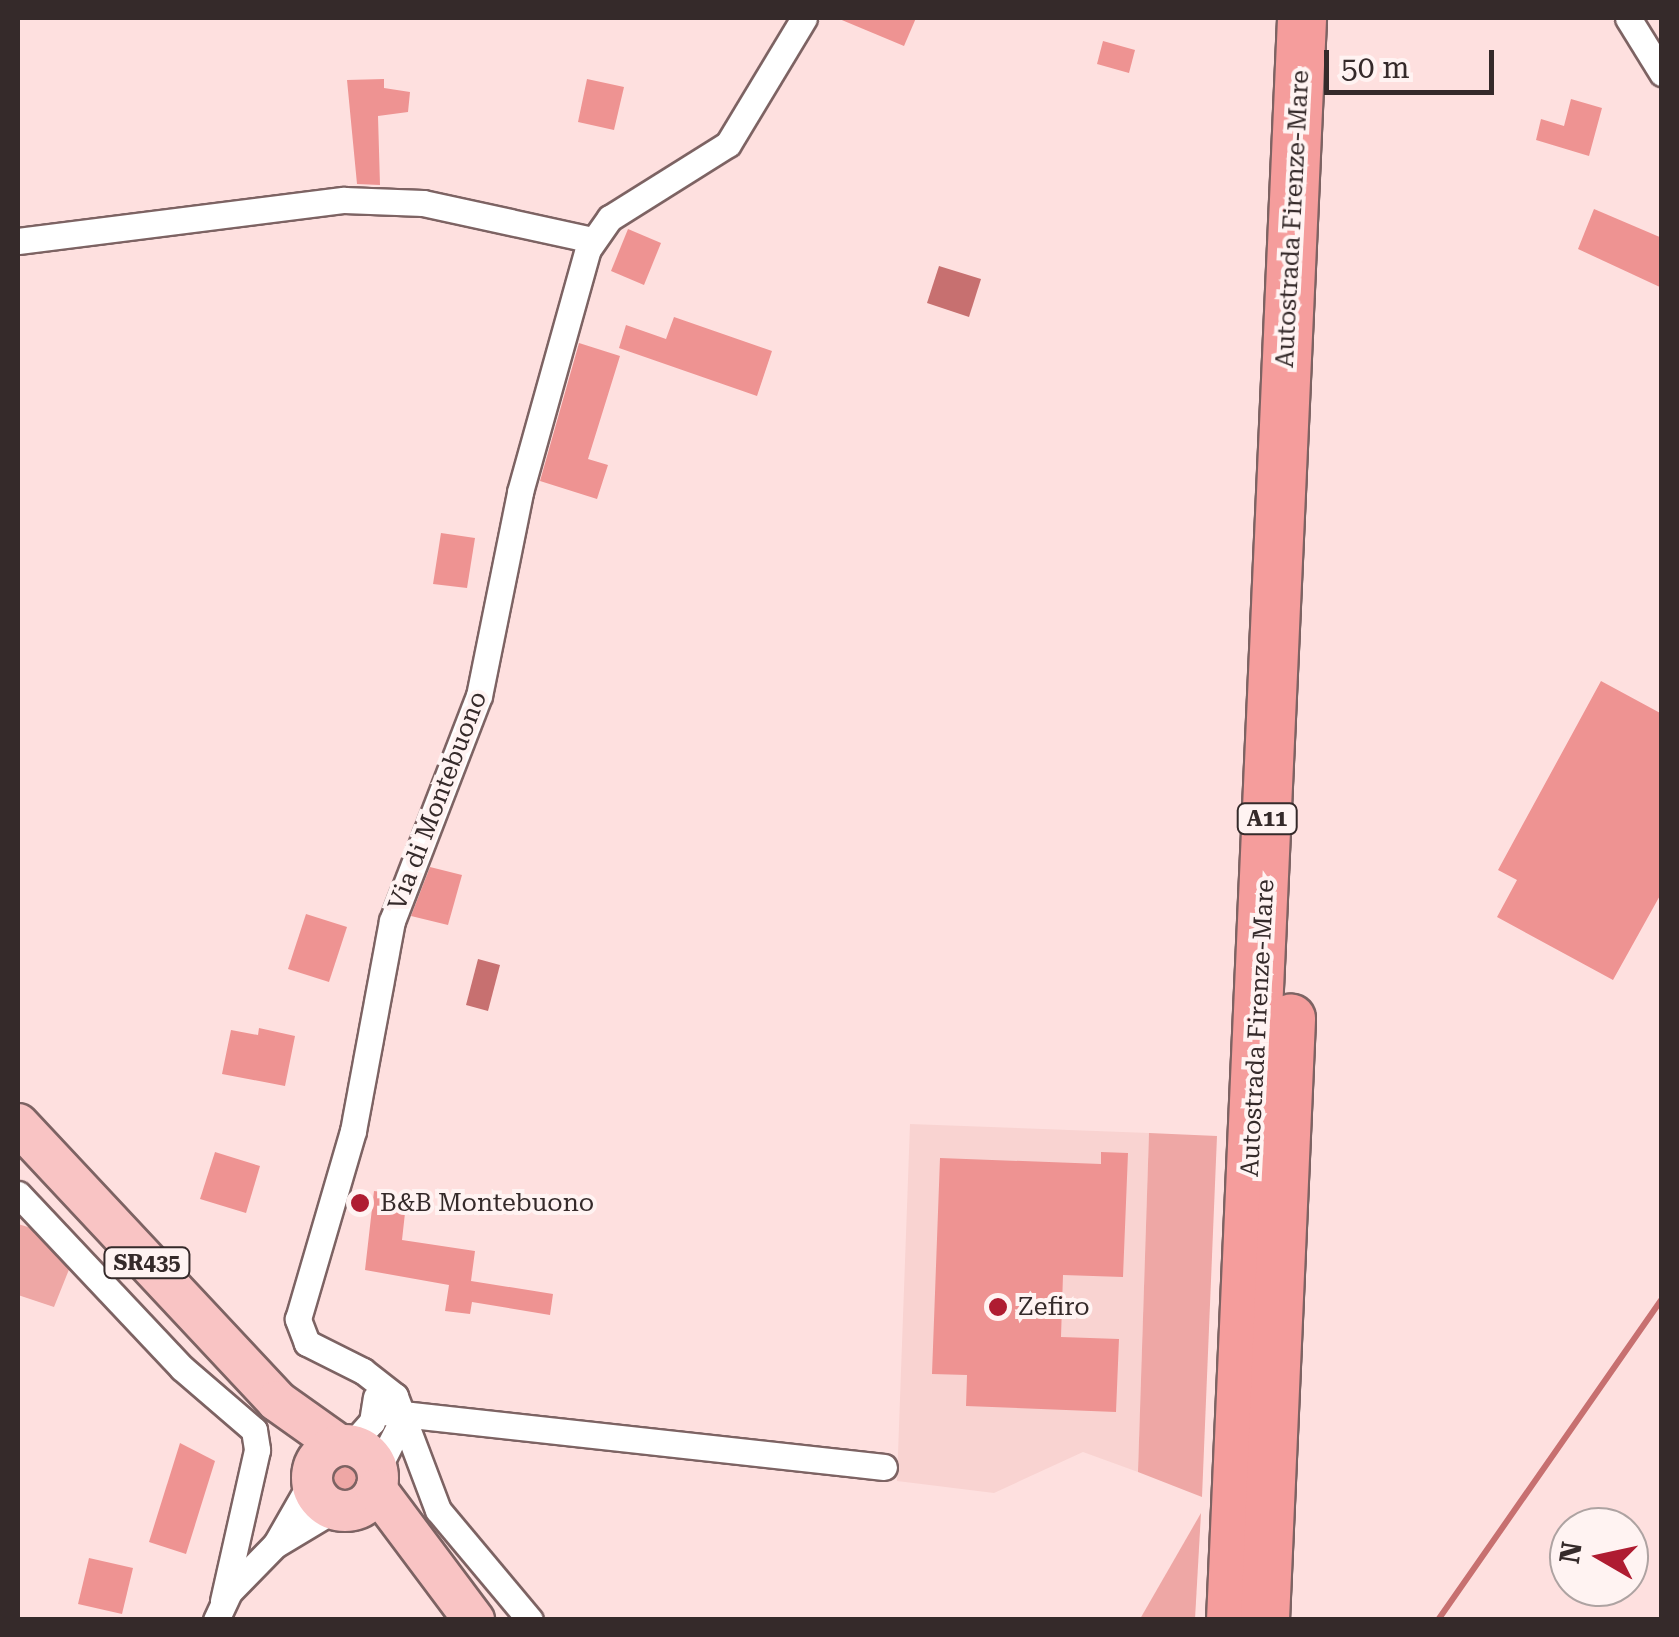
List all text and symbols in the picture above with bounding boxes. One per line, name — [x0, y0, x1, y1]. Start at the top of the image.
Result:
scale bar — [1329, 30, 1499, 92]
text: 50 m — [1341, 50, 1410, 85]
street label: Autostrada Firenze-Mare — [1270, 69, 1316, 369]
street label: Via di Montebuono — [382, 687, 494, 915]
road number: A11 — [1234, 802, 1300, 836]
street label: Autostrada Firenze-Mare — [1235, 878, 1281, 1178]
place label: B&B Montebuono — [380, 1188, 594, 1218]
marker: B&B Montebuono — [349, 1192, 371, 1214]
road number: SR435 — [102, 1246, 192, 1280]
place label: Zefiro — [1018, 1292, 1090, 1322]
marker: Zefiro — [987, 1296, 1009, 1318]
north arrow — [1549, 1507, 1649, 1607]
text: N — [1553, 1539, 1589, 1566]

